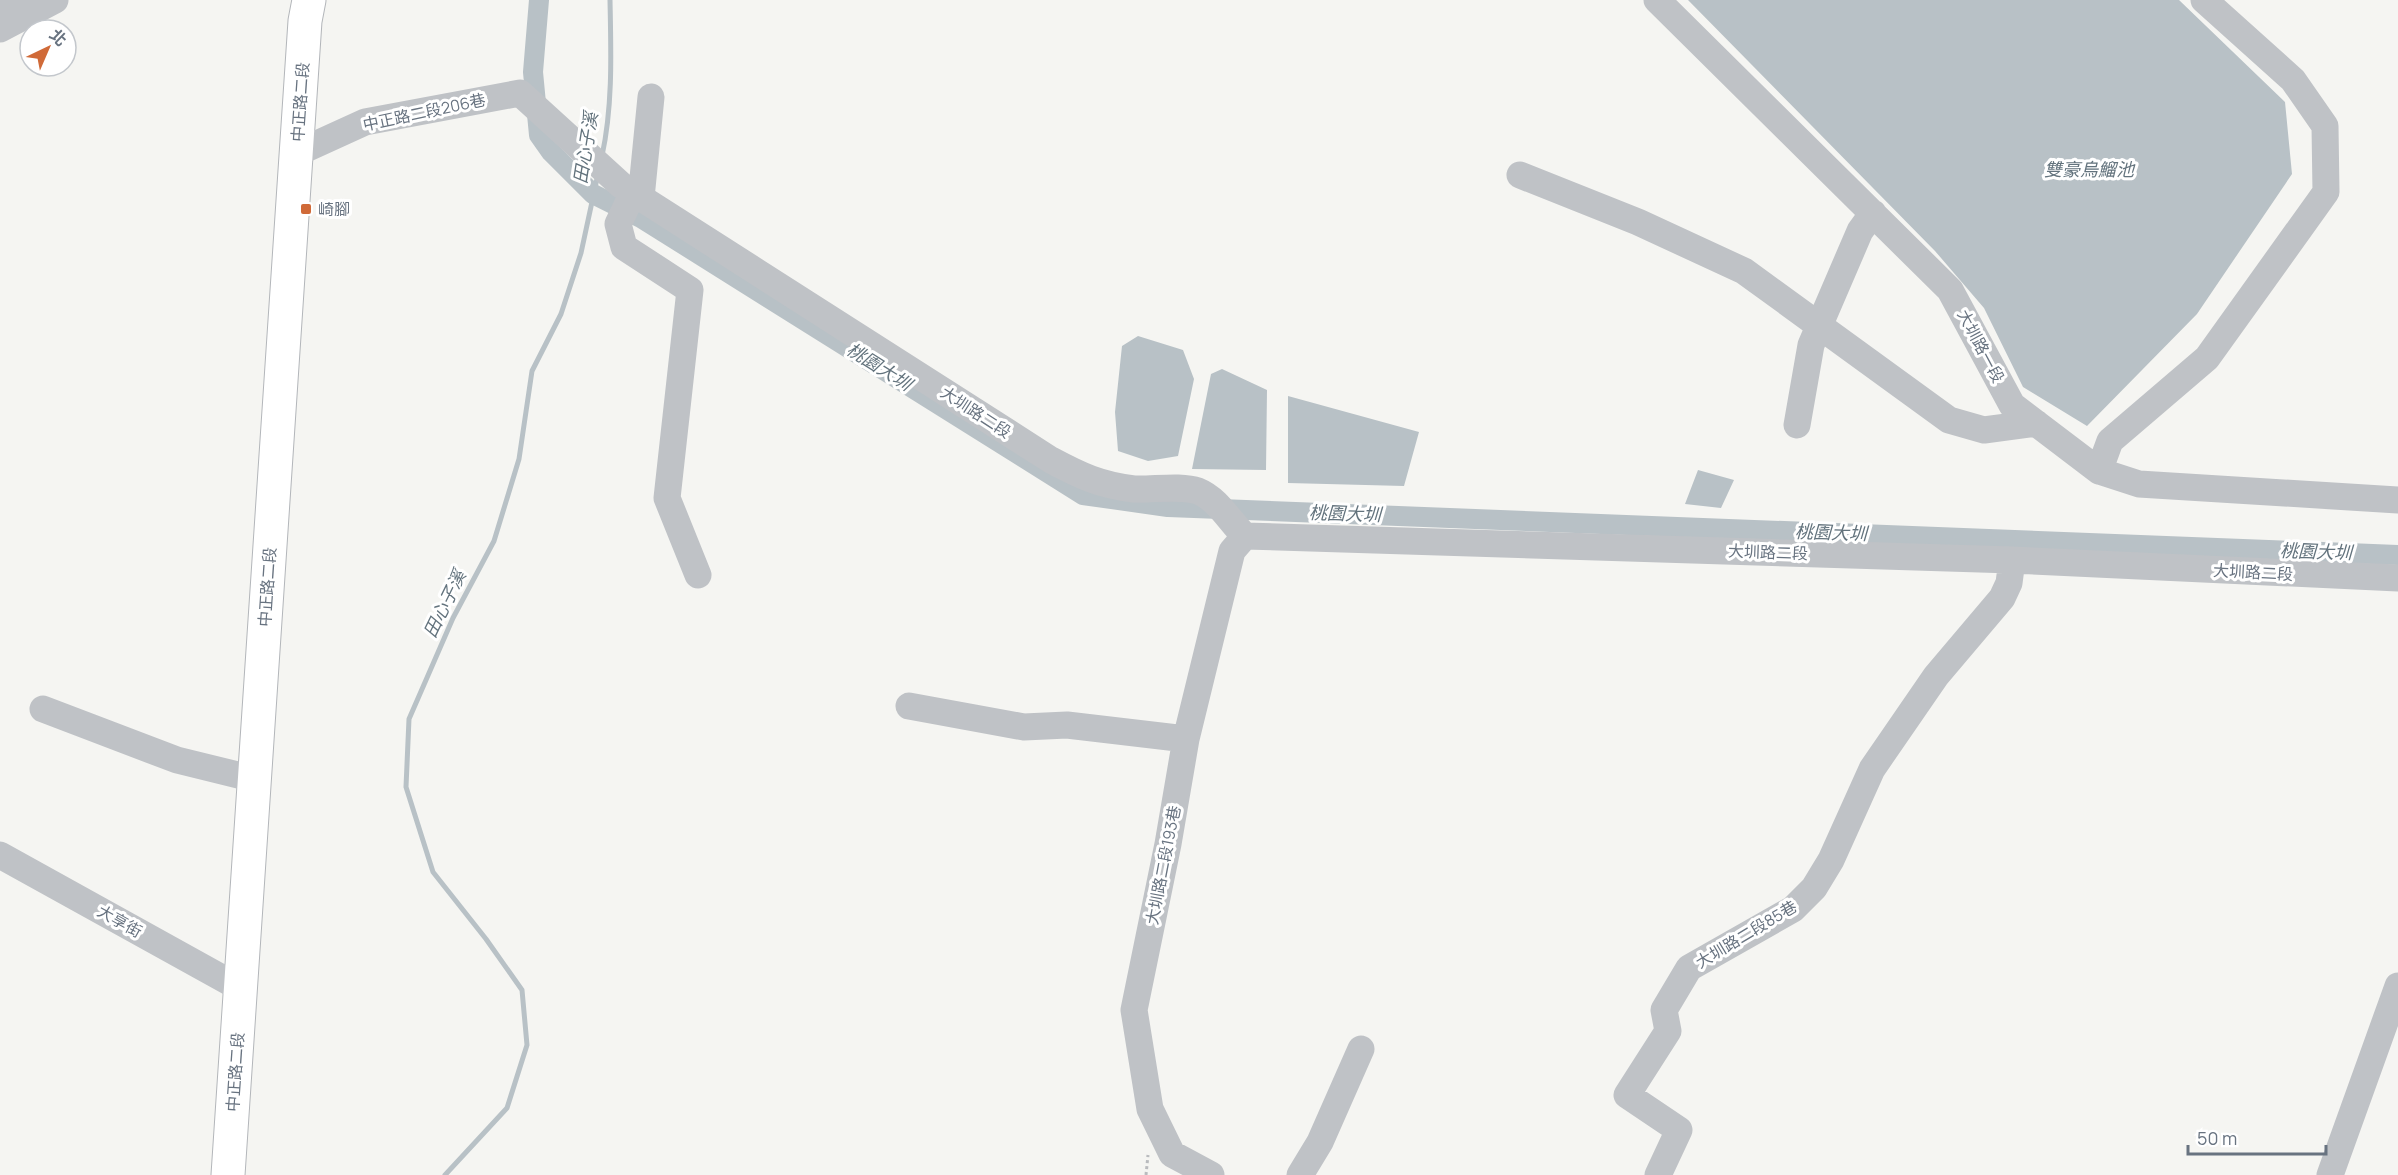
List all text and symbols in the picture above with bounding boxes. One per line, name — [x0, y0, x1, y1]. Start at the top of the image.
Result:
north arrow — [18, 18, 78, 78]
text: 北 — [45, 24, 72, 51]
street label: 中正路二段 — [286, 61, 314, 143]
street label: 中正路二段206巷 — [361, 88, 487, 136]
water label: 田心子溪 — [568, 107, 603, 185]
water label: 雙豪烏鰡池 — [2044, 157, 2136, 181]
place label: 崎腳 — [318, 198, 350, 220]
marker: 崎腳 — [299, 202, 313, 216]
street label: 大圳路一段 — [1953, 306, 2009, 386]
water label: 桃園大圳 — [843, 337, 919, 397]
street label: 大圳路二段 — [936, 381, 1016, 443]
water label: 桃園大圳 — [1309, 500, 1384, 526]
water label: 桃園大圳 — [1795, 519, 1870, 545]
water label: 桃園大圳 — [2280, 538, 2355, 564]
street label: 大圳路二段 — [1728, 540, 1808, 564]
street label: 中正路二段 — [253, 546, 281, 628]
street label: 大圳路二段 — [2212, 559, 2294, 585]
water label: 田心子溪 — [418, 563, 472, 641]
street label: 大圳路二段193巷 — [1141, 803, 1185, 927]
street label: 大圳路二段85巷 — [1691, 895, 1801, 973]
street label: 大享街 — [94, 900, 146, 942]
street label: 中正路二段 — [221, 1031, 249, 1113]
scale bar — [2188, 1118, 2326, 1156]
text: 50 m — [2197, 1126, 2237, 1150]

